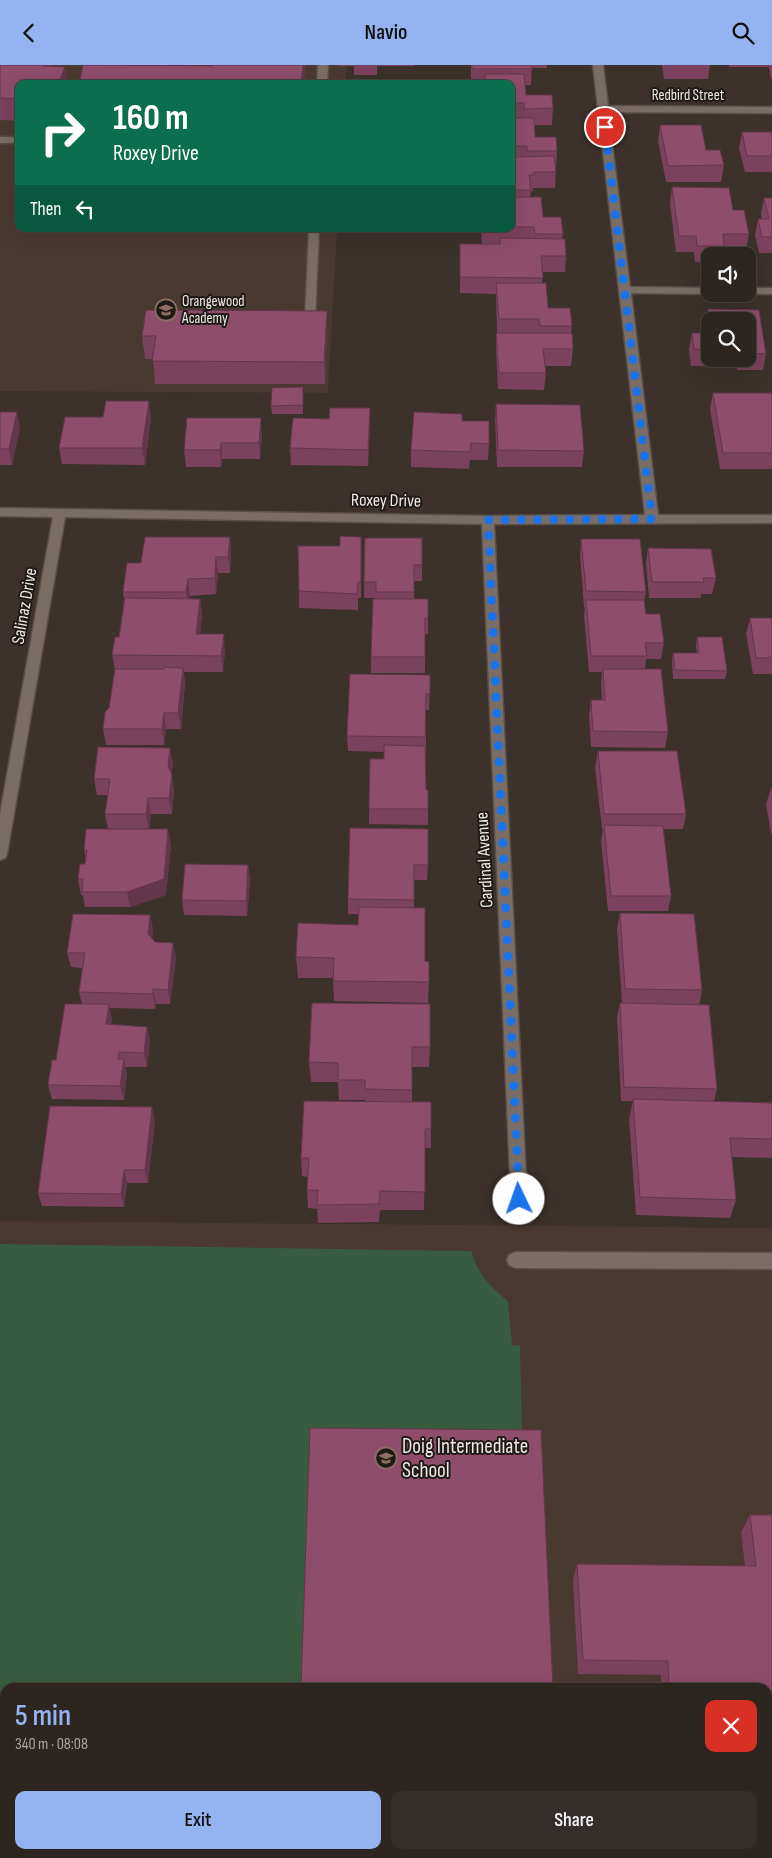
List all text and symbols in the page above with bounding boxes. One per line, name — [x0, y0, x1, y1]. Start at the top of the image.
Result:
icon: back — [15, 19, 43, 47]
text: Navio — [365, 19, 407, 46]
icon: search — [729, 19, 757, 47]
street label: Redbird Street — [652, 86, 725, 105]
text: 160 m — [113, 97, 189, 140]
icon: right — [30, 100, 95, 165]
pin — [584, 106, 626, 148]
icon: arrive — [591, 113, 619, 141]
text: Roxey Drive — [113, 140, 199, 167]
icon: left — [71, 195, 99, 223]
text: Then — [30, 198, 61, 221]
map controls — [701, 247, 756, 367]
button: sound — [701, 247, 756, 302]
place label: Orangewood Academy — [181, 292, 245, 328]
school or university icon: Orangewood Academy — [154, 298, 178, 322]
button: search — [701, 312, 756, 367]
street label: Roxey Drive — [351, 489, 421, 512]
street label: Salinaz Drive — [7, 566, 42, 646]
street label: Cardinal Avenue — [472, 812, 497, 908]
position arrow — [492, 1172, 544, 1224]
place label: Doig Intermediate School — [402, 1434, 528, 1483]
school or university icon: Doig Intermediate School — [374, 1446, 398, 1470]
text: 5 min — [15, 1698, 71, 1734]
button: close — [705, 1700, 757, 1752]
text: 340 m · 08:08 — [15, 1735, 88, 1754]
button: Exit — [15, 1791, 381, 1849]
button: Share — [391, 1791, 757, 1849]

